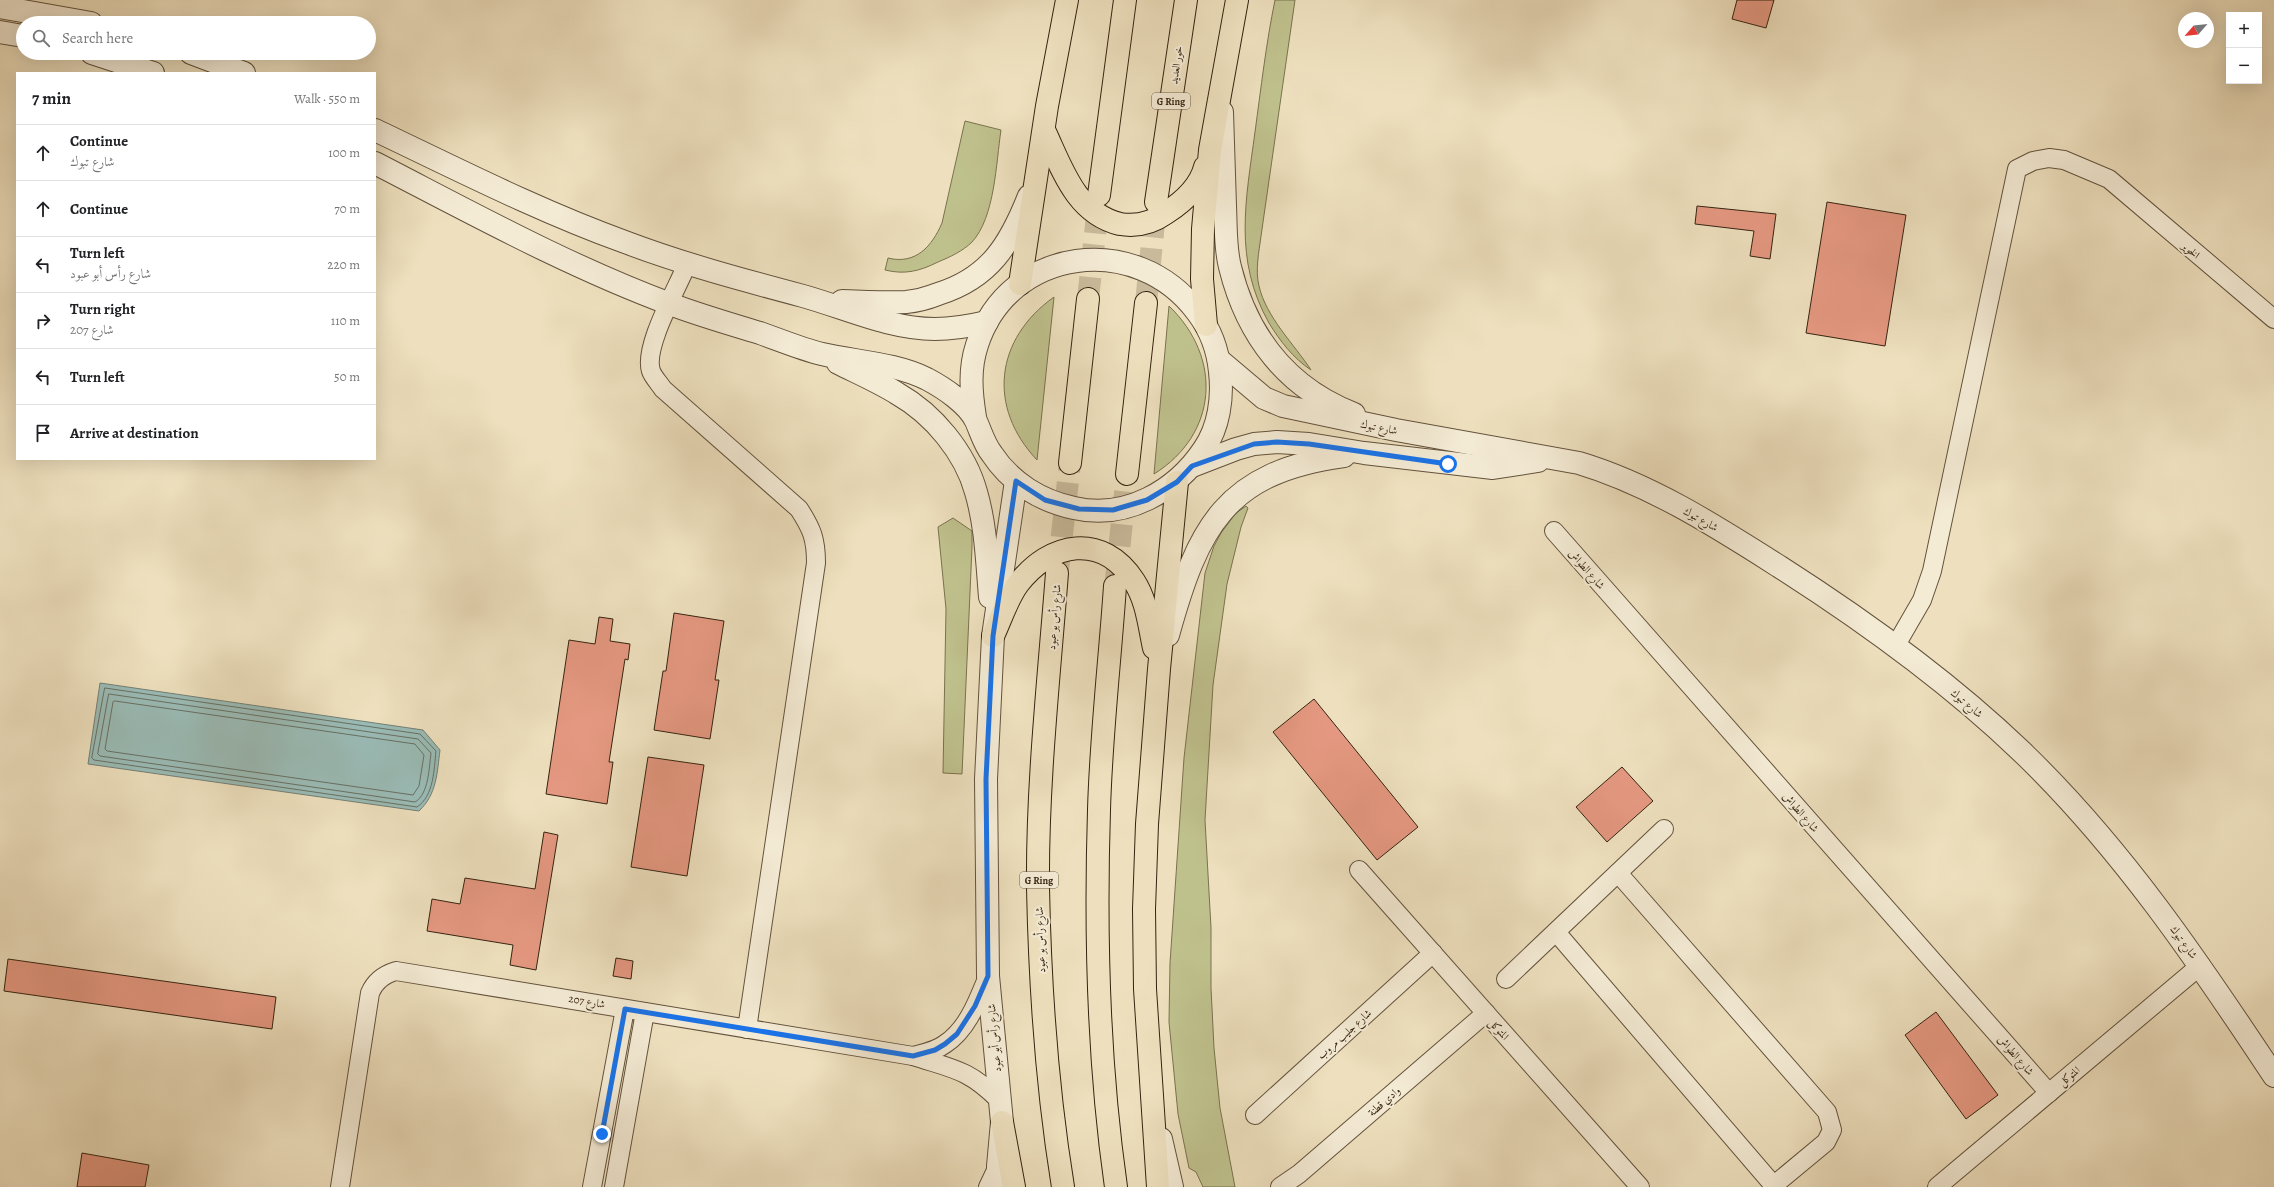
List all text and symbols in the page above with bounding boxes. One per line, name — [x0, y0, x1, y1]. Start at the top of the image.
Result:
north arrow — [2178, 12, 2214, 48]
map controls — [2226, 12, 2262, 84]
button: + — [2226, 12, 2262, 48]
search box — [16, 16, 376, 60]
icon: search — [30, 27, 52, 49]
text: Search here — [62, 28, 133, 48]
street label: خور العديد — [1166, 45, 1187, 85]
button: − — [2226, 48, 2262, 84]
text: 7 min — [32, 87, 71, 110]
text: Walk · 550 m — [294, 90, 360, 107]
road number: G Ring — [1152, 93, 1190, 109]
text: Continue — [70, 131, 128, 151]
icon: ahead — [32, 142, 54, 164]
text: 100 m — [328, 144, 360, 161]
text: شارع تبوك — [70, 153, 115, 170]
icon: ahead — [32, 198, 54, 220]
text: Continue — [70, 199, 128, 219]
text: 70 m — [334, 200, 360, 217]
street label: الخوير — [2178, 238, 2203, 262]
text: Turn left — [70, 243, 125, 263]
icon: left — [32, 254, 54, 276]
text: 220 m — [327, 256, 360, 273]
text: شارع رأس أبو عبود — [70, 265, 151, 282]
text: Turn right — [70, 299, 135, 319]
icon: right — [32, 310, 54, 332]
text: 110 m — [331, 312, 360, 329]
text: شارع 207 — [70, 321, 114, 338]
icon: left — [32, 366, 54, 388]
text: Turn left — [70, 367, 125, 387]
text: 50 m — [334, 368, 360, 385]
street label: شارع تبوك — [1359, 417, 1399, 440]
icon: arrive — [32, 422, 54, 444]
text: Arrive at destination — [70, 423, 199, 443]
route start — [1439, 455, 1457, 473]
street label: شارع تبوك — [1680, 504, 1721, 537]
street label: شارع الطواش — [1563, 546, 1608, 594]
street label: شارع رأس بو عبود — [1043, 583, 1067, 651]
street label: شارع تبوك — [1946, 686, 1986, 723]
street label: شارع الطواش — [1777, 789, 1822, 837]
road number: G Ring — [1020, 872, 1058, 888]
street label: شارع رأس بو عبود — [1031, 907, 1051, 973]
street label: شارع تبوك — [2165, 923, 2201, 963]
street label: شارع 207 — [567, 991, 606, 1014]
street label: شارع رأس أبو عبود — [983, 1003, 1007, 1073]
street label: شارع جليب مروب — [1314, 1006, 1376, 1064]
street label: المتوكل — [1484, 1015, 1512, 1044]
street label: شارع الطواش — [1992, 1032, 2037, 1080]
street label: المتوكل — [2055, 1063, 2084, 1091]
street label: وادي قطنة — [1365, 1083, 1404, 1120]
route end — [593, 1125, 611, 1143]

